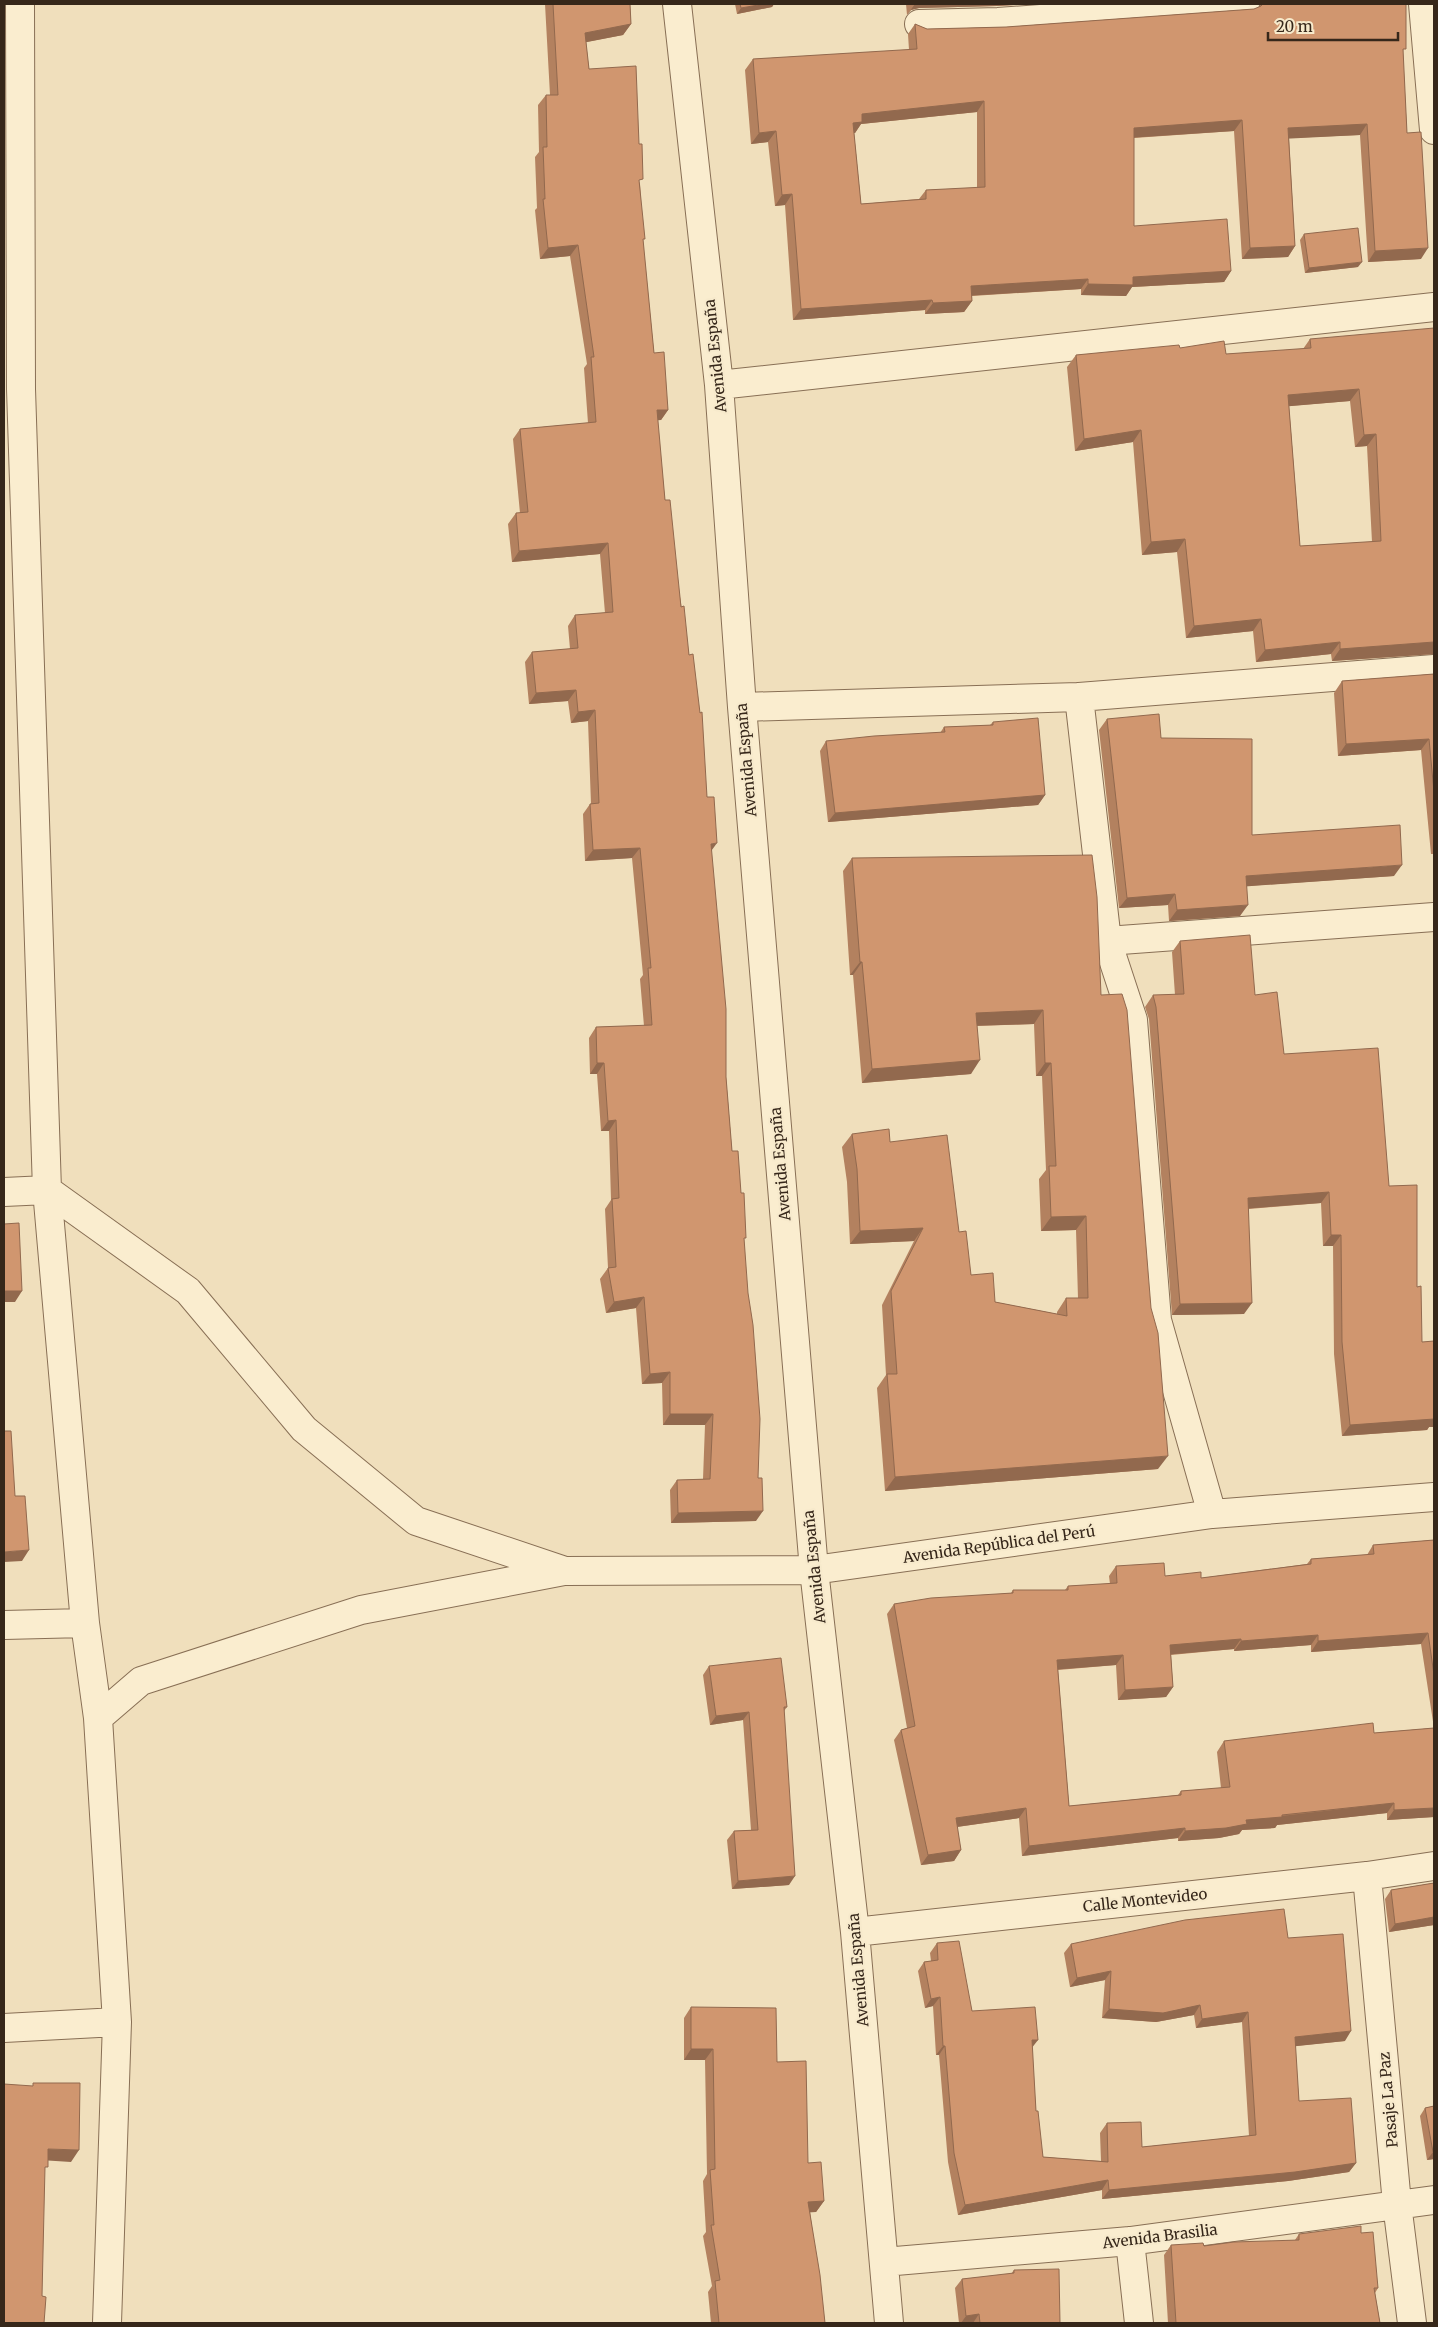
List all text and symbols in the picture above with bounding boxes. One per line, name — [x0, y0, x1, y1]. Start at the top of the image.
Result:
scale bar — [1268, 10, 1398, 42]
text: 20 m — [1276, 17, 1313, 36]
street label: Avenida España — [700, 298, 730, 415]
street label: Avenida España — [732, 703, 761, 818]
street label: Avenida España — [766, 1107, 795, 1222]
street label: Avenida España — [799, 1509, 829, 1626]
street label: Avenida República del Perú — [901, 1521, 1096, 1567]
street label: Calle Montevideo — [1082, 1884, 1208, 1916]
street label: Avenida España — [844, 1913, 873, 2028]
street label: Pasaje La Paz — [1374, 2051, 1402, 2149]
street label: Avenida Brasilia — [1100, 2220, 1219, 2253]

